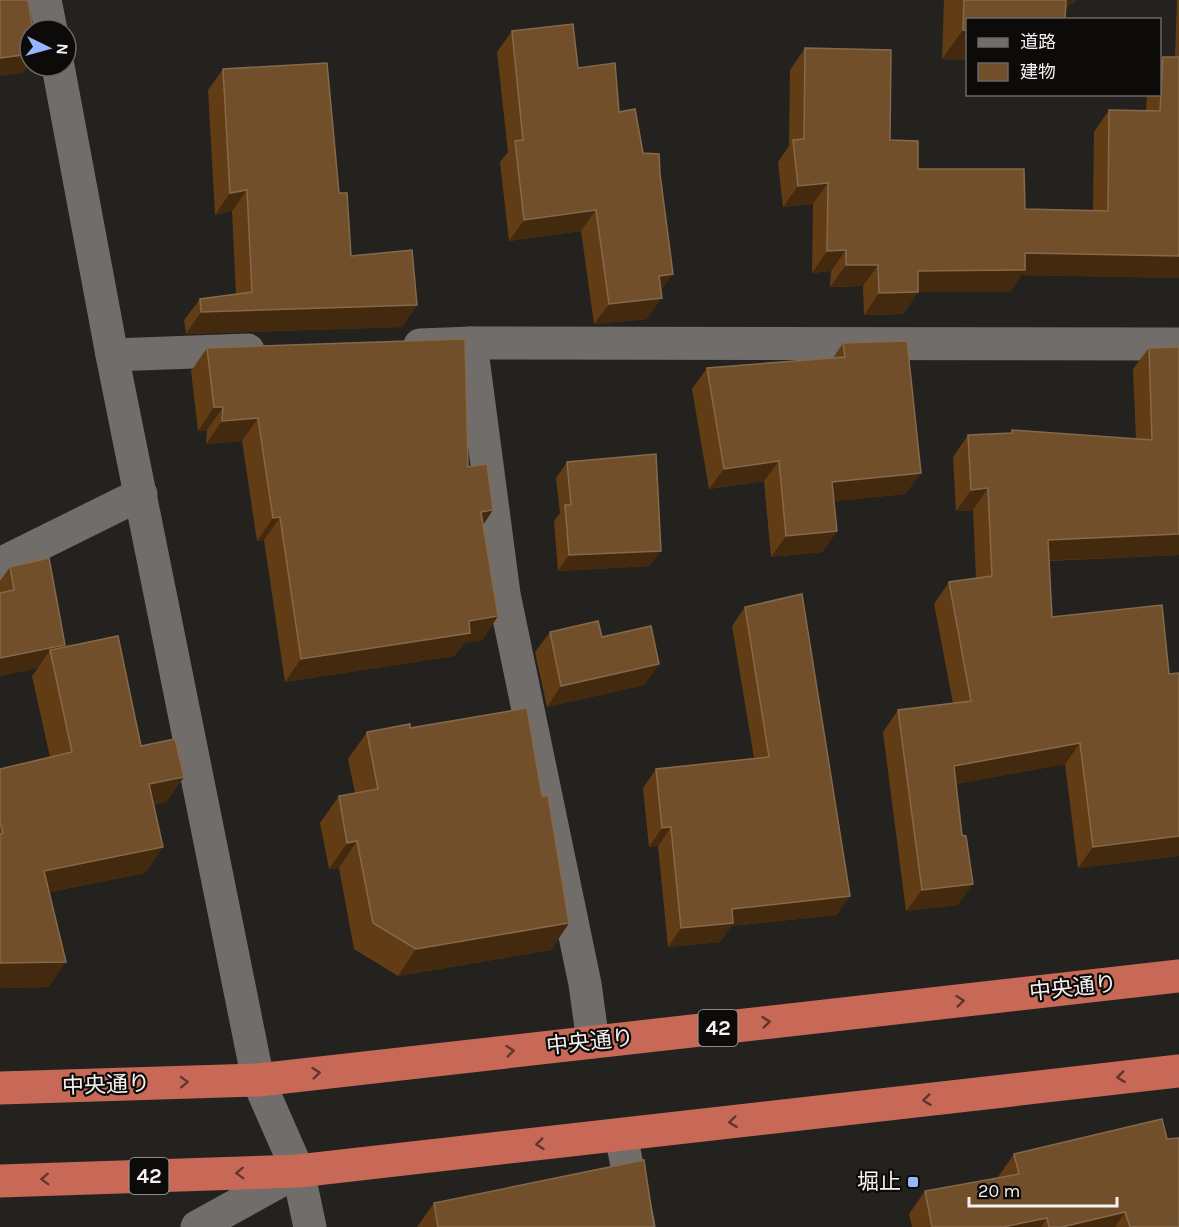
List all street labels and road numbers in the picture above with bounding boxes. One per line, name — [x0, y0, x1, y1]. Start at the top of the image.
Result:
street label: 中央通り — [1028, 970, 1118, 1006]
road number: 42 — [698, 1010, 738, 1046]
street label: 中央通り — [545, 1024, 635, 1060]
street label: 中央通り — [62, 1070, 150, 1100]
road number: 42 — [130, 1158, 168, 1194]

